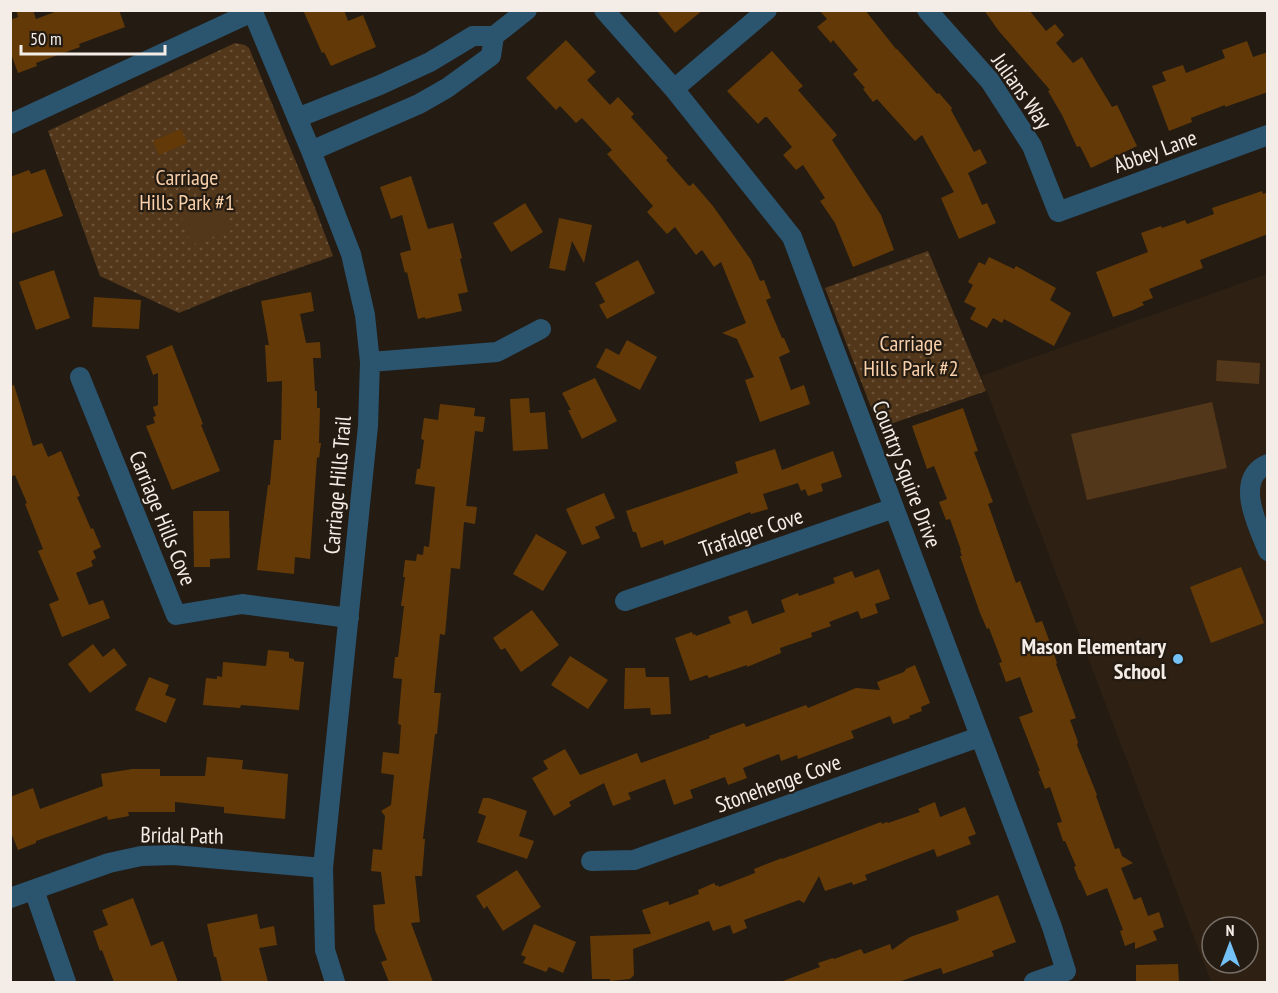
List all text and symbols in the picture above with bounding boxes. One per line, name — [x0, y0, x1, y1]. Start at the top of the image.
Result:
scale bar — [21, 18, 165, 56]
text: 50 m — [30, 27, 62, 50]
street label: Julians Way — [985, 47, 1059, 135]
street label: Abbey Lane — [1109, 123, 1201, 179]
park label: Carriage Hills Park #1 — [139, 163, 235, 216]
park label: Carriage Hills Park #2 — [863, 329, 959, 382]
street label: Country Squire Drive — [866, 396, 948, 552]
street label: Carriage Hills Trail — [317, 414, 357, 555]
street label: Carriage Hills Cove — [123, 447, 203, 589]
street label: Trafalger Cove — [695, 501, 807, 563]
place label: Mason Elementary School — [1022, 632, 1167, 685]
marker: Mason Elementary School — [1171, 652, 1185, 666]
street label: Stonehenge Cove — [711, 747, 845, 819]
street label: Bridal Path — [140, 820, 224, 850]
north arrow — [1200, 915, 1260, 975]
text: N — [1226, 920, 1234, 940]

